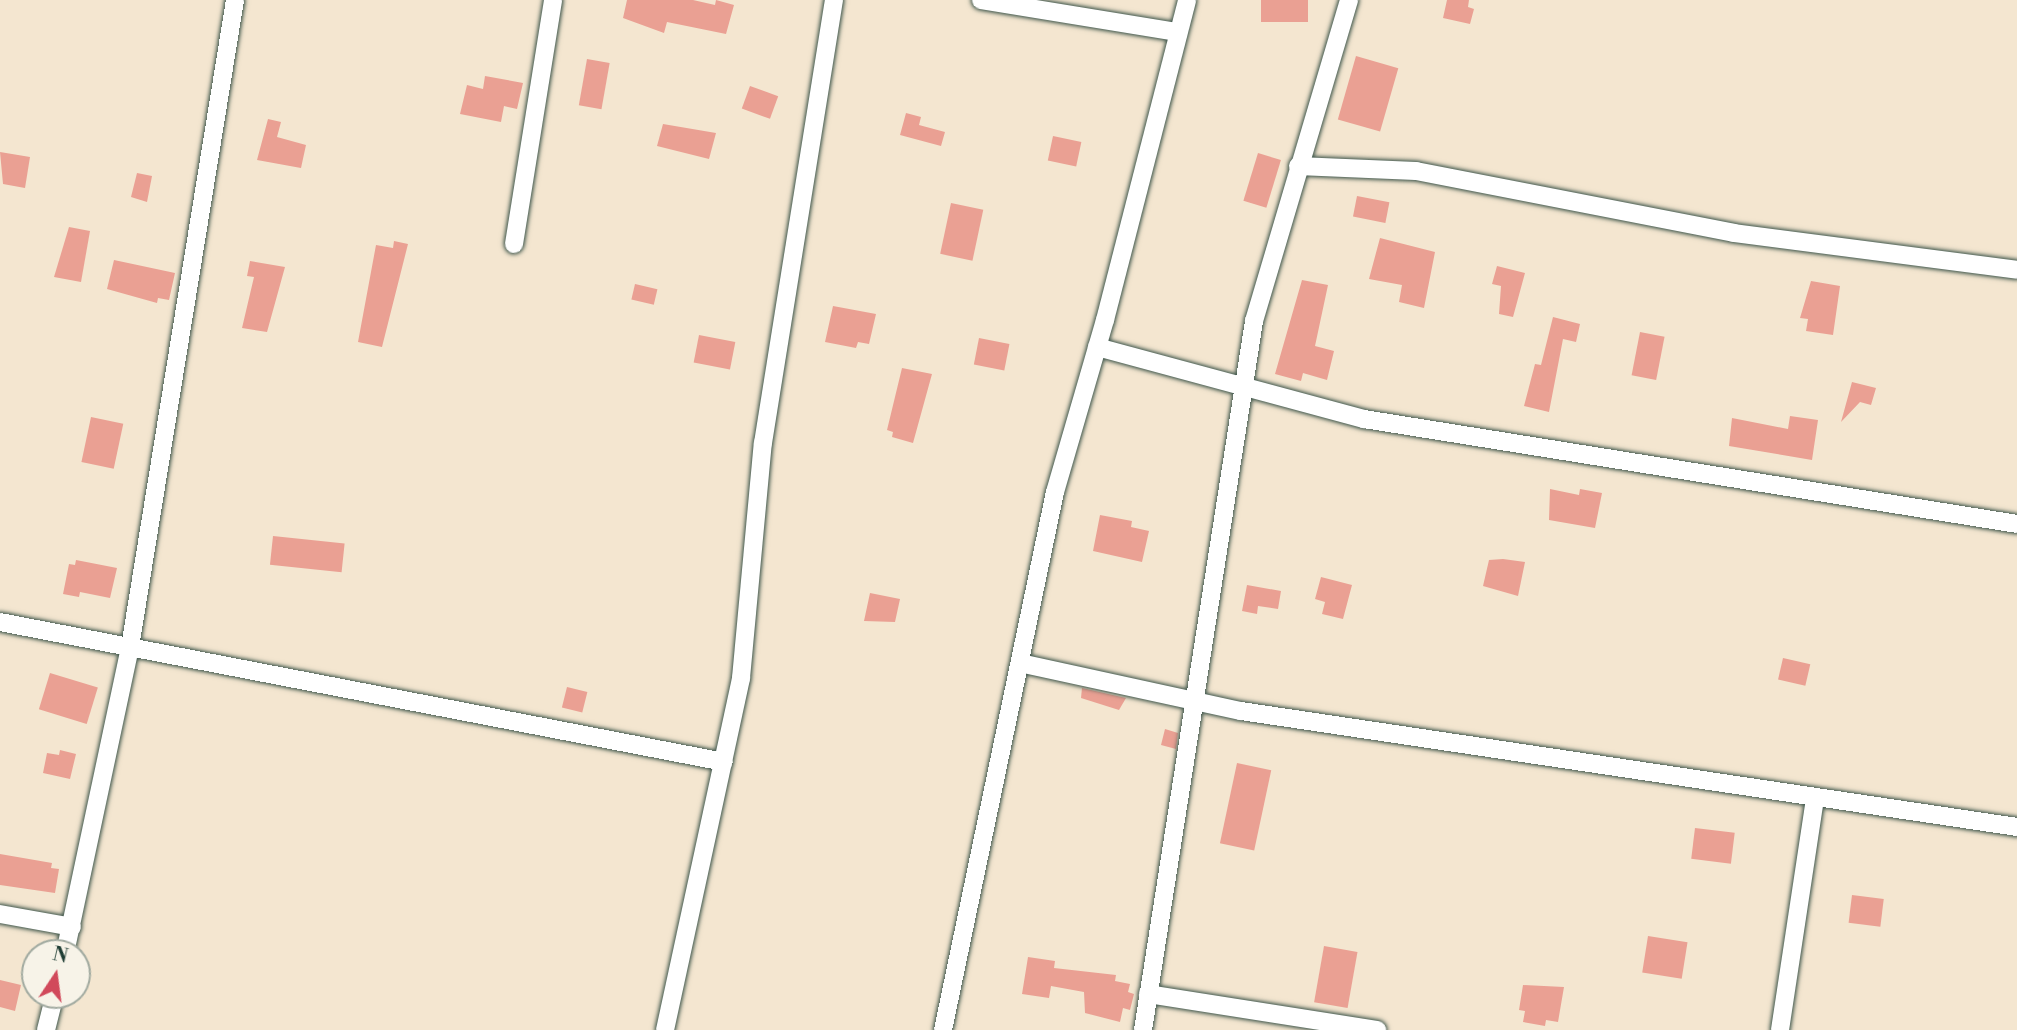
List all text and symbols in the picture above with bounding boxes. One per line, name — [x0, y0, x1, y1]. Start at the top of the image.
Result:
north arrow — [21, 939, 91, 1009]
text: N — [50, 942, 70, 969]

